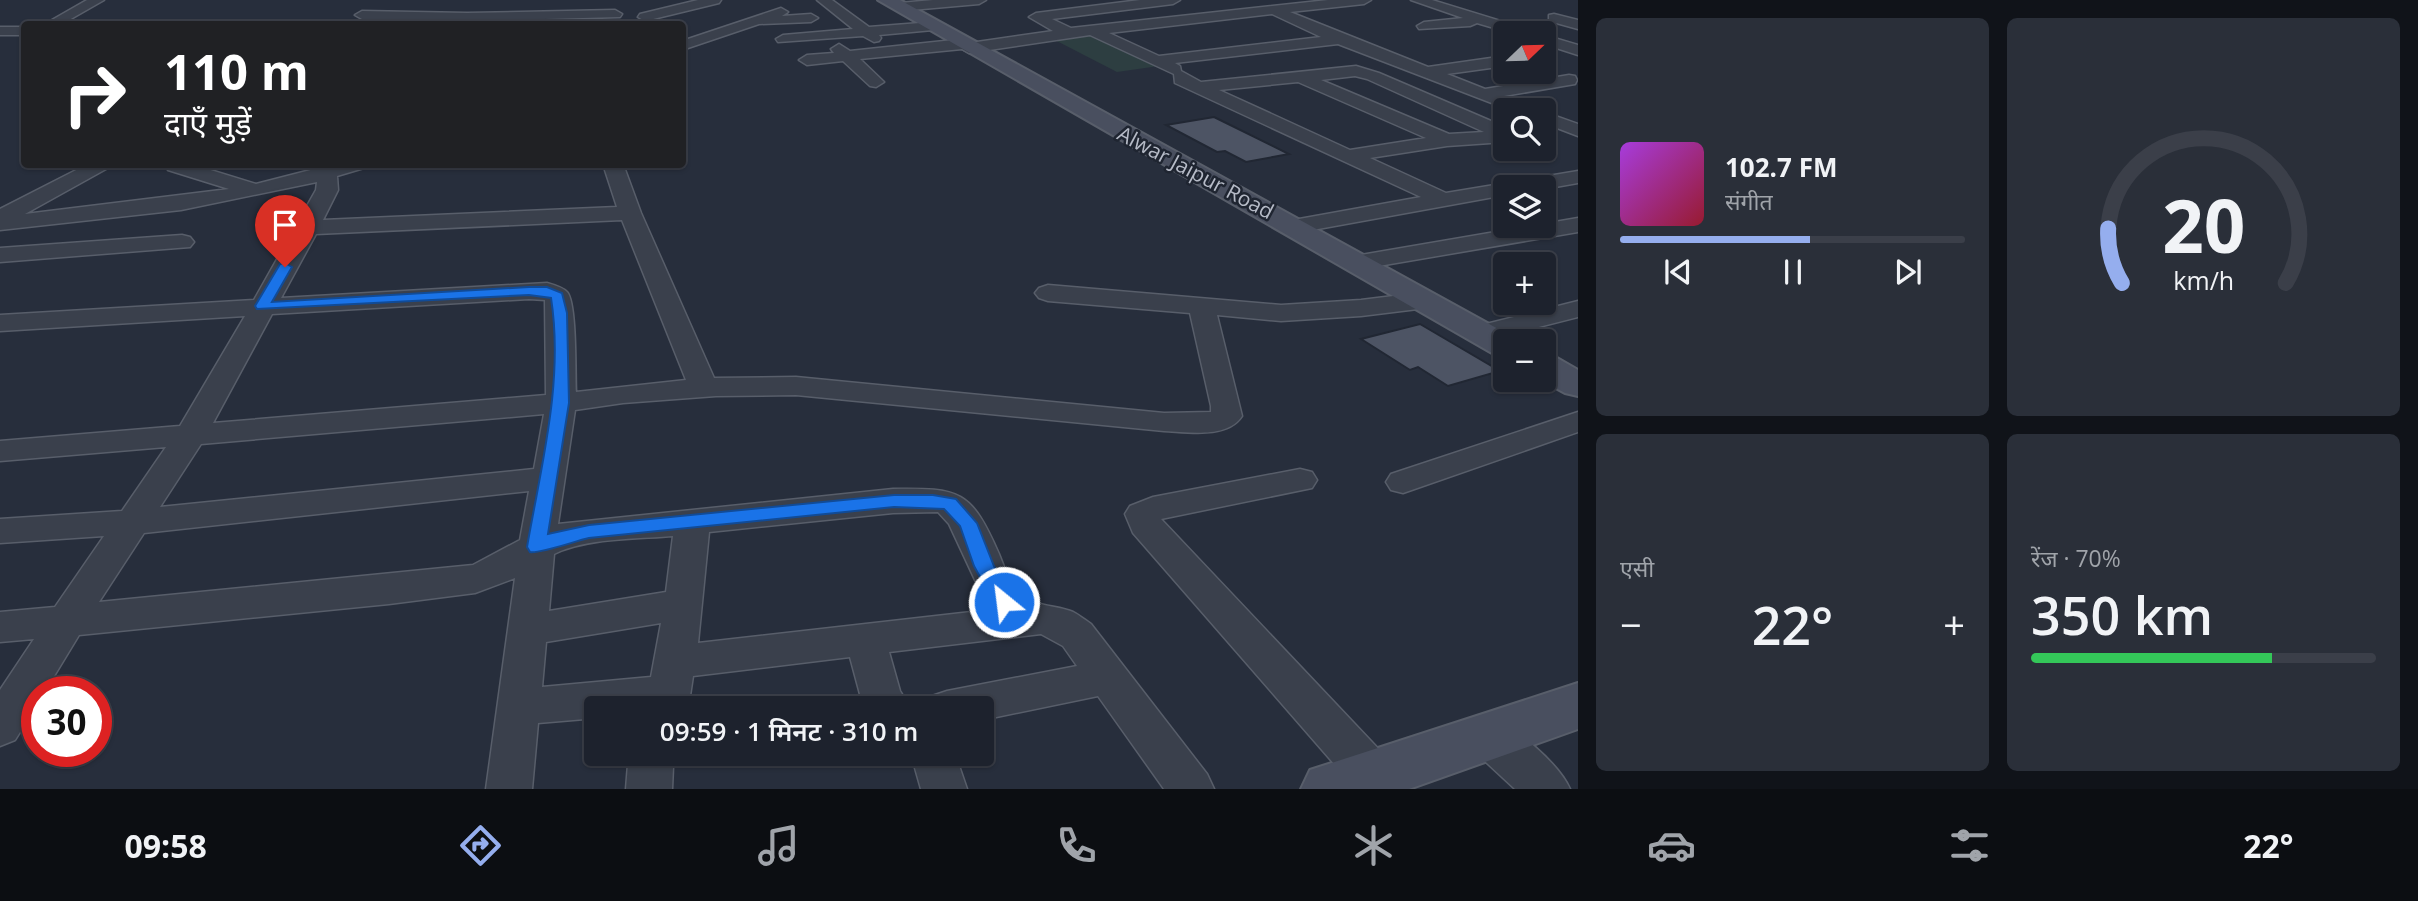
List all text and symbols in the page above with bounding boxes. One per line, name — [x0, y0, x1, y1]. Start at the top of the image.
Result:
north arrow — [1493, 21, 1556, 84]
map controls — [1493, 21, 1556, 392]
text: 110 m — [164, 38, 309, 104]
icon: right — [49, 49, 140, 140]
button: search — [1493, 98, 1556, 161]
text: दाएँ मुड़ें — [164, 101, 252, 144]
street label: Alwar Jaipur Road — [1113, 119, 1279, 225]
text: 102.7 FM — [1725, 149, 1837, 185]
button: layers — [1493, 175, 1556, 238]
text: 20 — [2162, 175, 2245, 274]
text: संगीत — [1725, 185, 1773, 217]
pin — [255, 195, 315, 267]
icon: arrive — [266, 206, 304, 244]
button: + — [1493, 252, 1556, 315]
icon: previous — [1659, 253, 1697, 291]
icon: pause — [1774, 253, 1812, 291]
icon: next — [1889, 253, 1927, 291]
text: km/h — [2173, 263, 2234, 297]
button: − — [1493, 329, 1556, 392]
text: रेंज · 70% — [2031, 542, 2121, 574]
text: एसी — [1620, 552, 1654, 584]
position arrow — [967, 565, 1041, 639]
text: 350 km — [2031, 579, 2213, 650]
text: 22° — [1752, 589, 1833, 660]
text: − — [1620, 598, 1642, 650]
text: + — [1943, 598, 1965, 650]
speed limit sign: 30 — [21, 676, 112, 767]
text: 09:59 · 1 मिनट · 310 m — [660, 713, 918, 749]
icon: directions — [456, 821, 505, 870]
icon: music — [754, 821, 803, 870]
icon: phone — [1052, 821, 1101, 870]
icon: climate — [1349, 821, 1398, 870]
icon: car — [1647, 821, 1696, 870]
icon: filters — [1945, 821, 1994, 870]
text: 09:58 — [124, 824, 207, 867]
text: 22° — [2243, 824, 2294, 867]

